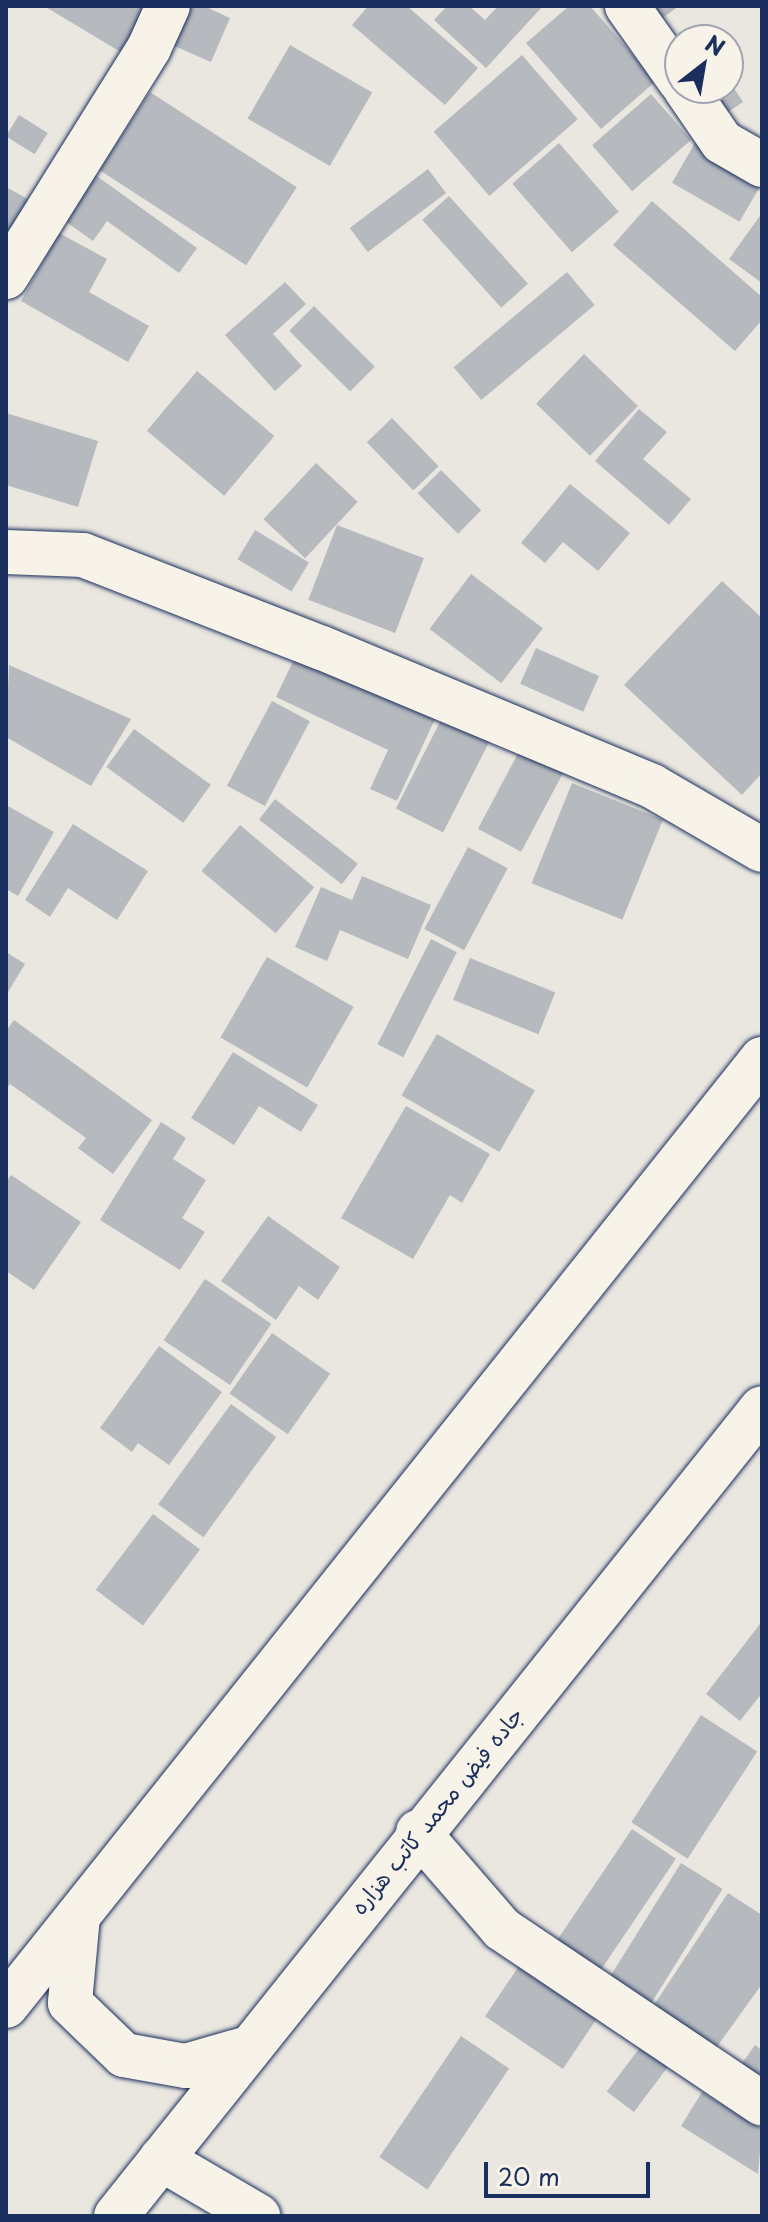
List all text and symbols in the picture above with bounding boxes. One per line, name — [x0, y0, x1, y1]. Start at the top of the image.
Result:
north arrow — [664, 24, 744, 104]
text: N — [700, 26, 732, 63]
street label: جاده فیض محمد کاتب هزاره — [344, 1701, 528, 1919]
scale bar — [488, 2146, 654, 2196]
text: 20 m — [498, 2158, 560, 2194]

